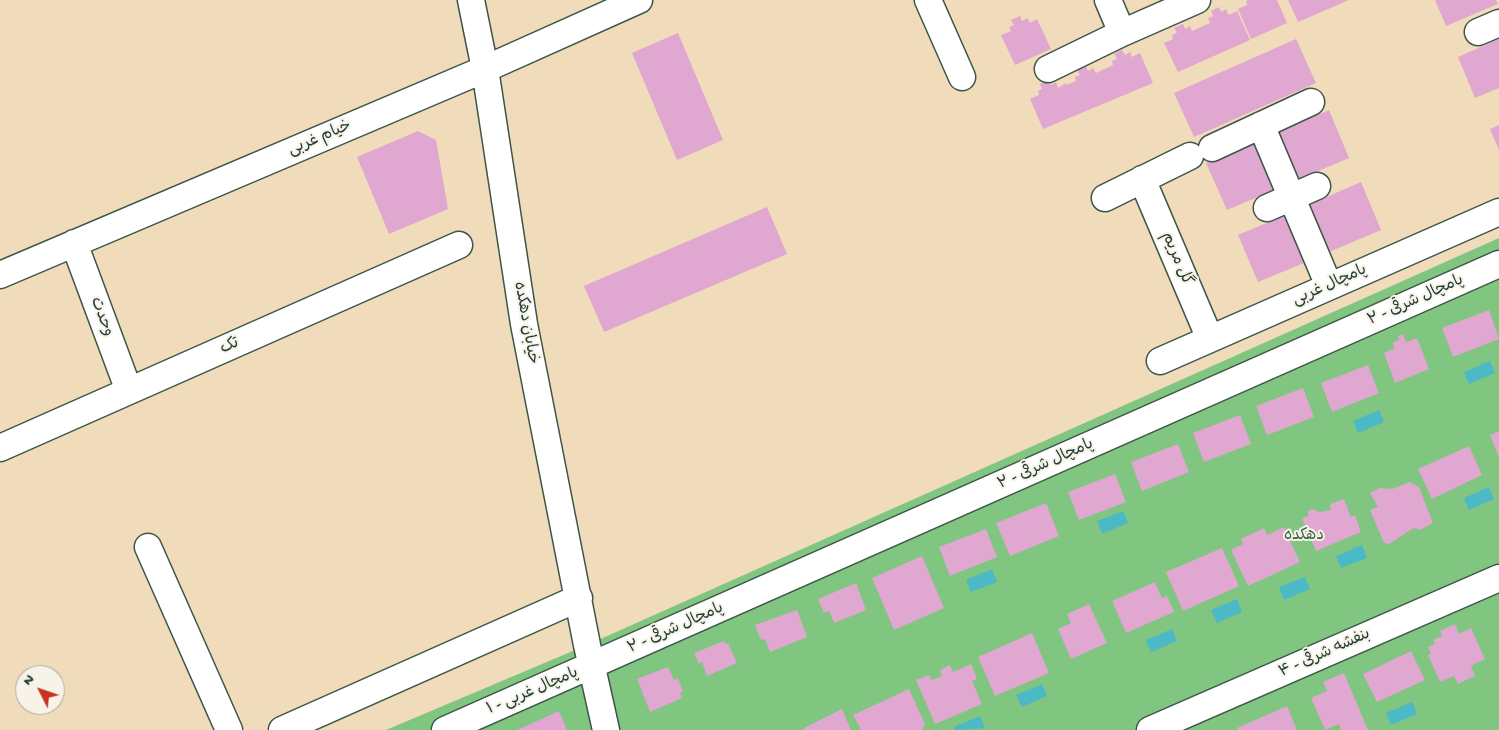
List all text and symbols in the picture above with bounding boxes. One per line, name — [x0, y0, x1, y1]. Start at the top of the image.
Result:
street label: خیام غربی — [285, 117, 355, 161]
street label: گل مریم — [1156, 229, 1196, 289]
street label: پامچال غربی — [1290, 261, 1370, 311]
street label: پامچال شرقی - ۲ — [1365, 271, 1467, 331]
street label: خیابان دهکده — [508, 280, 542, 366]
street label: وحدت — [85, 295, 117, 339]
street label: تک — [218, 334, 242, 360]
street label: پامچال شرقی - ۲ — [995, 435, 1097, 495]
park label: دهکده — [1284, 527, 1324, 547]
street label: پامچال شرقی - ۲ — [625, 599, 727, 659]
street label: بنفشه شرقی - ۴ — [1276, 625, 1374, 683]
street label: پامچال غربی - ۱ — [484, 664, 582, 720]
north arrow — [15, 665, 65, 715]
text: N — [20, 671, 38, 690]

